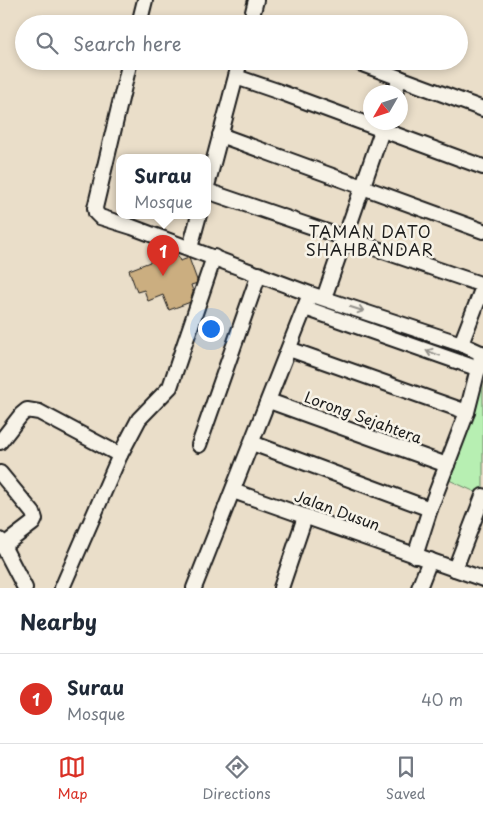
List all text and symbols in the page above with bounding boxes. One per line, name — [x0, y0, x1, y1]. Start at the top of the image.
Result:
search box — [15, 15, 468, 70]
icon: search — [33, 29, 61, 57]
text: Search here — [73, 29, 182, 57]
north arrow — [363, 85, 408, 130]
popup — [116, 154, 211, 219]
text: Surau — [134, 161, 192, 189]
text: Mosque — [134, 189, 193, 213]
district label: TAMAN DATO SHAHBANDAR — [306, 219, 434, 261]
pin: 1 — [147, 235, 179, 276]
one-way arrow — [348, 305, 364, 315]
your location — [198, 316, 224, 342]
one-way arrow — [426, 348, 441, 357]
street label: Lorong Sejahtera — [302, 385, 426, 449]
street label: Jalan Dusun — [292, 483, 383, 536]
text: Nearby — [20, 605, 97, 637]
text: Surau — [67, 673, 124, 701]
text: 1 — [32, 687, 40, 711]
text: 40 m — [421, 687, 463, 711]
text: Mosque — [67, 701, 125, 725]
tab: Map — [58, 753, 87, 804]
tab: Directions — [203, 753, 271, 804]
tab: Saved — [386, 753, 425, 804]

